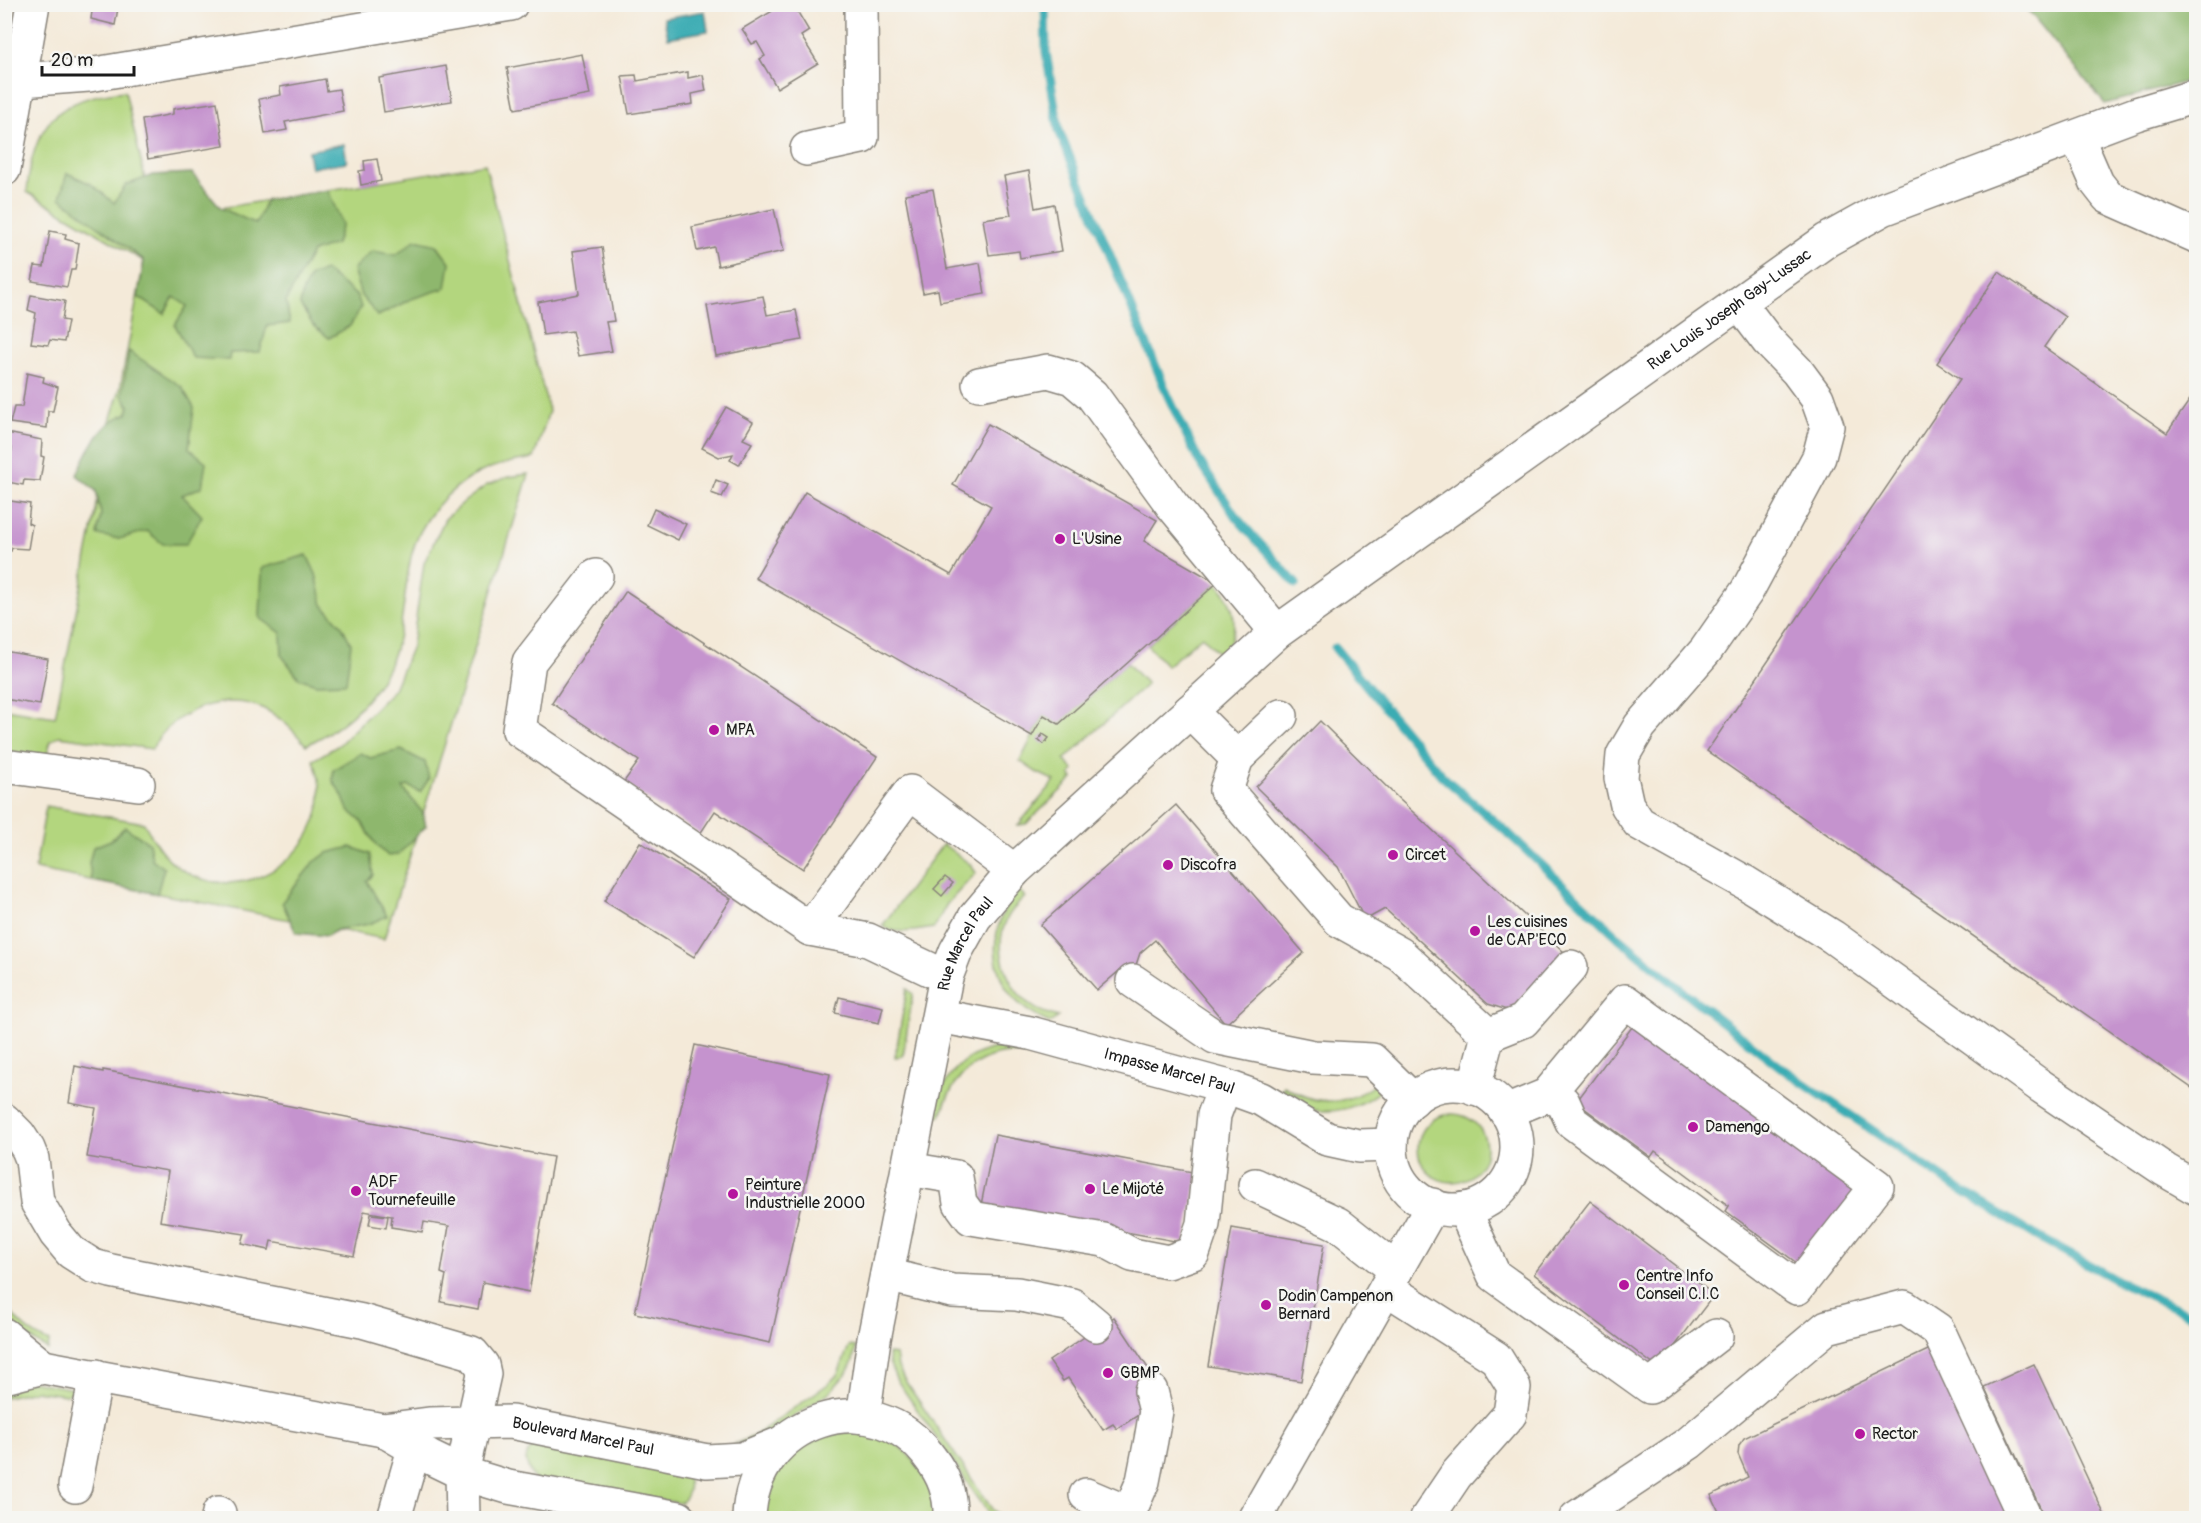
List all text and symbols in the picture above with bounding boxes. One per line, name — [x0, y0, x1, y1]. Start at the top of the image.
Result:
scale bar — [42, 39, 134, 77]
text: 20 m — [51, 49, 93, 72]
street label: Rue Louis Joseph Gay-Lussac — [1644, 244, 1815, 375]
place label: L'Usine — [1072, 529, 1122, 549]
marker: L'Usine — [1053, 532, 1067, 546]
place label: MPA — [726, 720, 755, 740]
marker: MPA — [707, 723, 721, 737]
place label: Circet — [1405, 845, 1446, 865]
marker: Circet — [1386, 848, 1400, 862]
place label: Discofra — [1180, 855, 1236, 875]
marker: Discofra — [1161, 858, 1175, 872]
street label: Rue Marcel Paul — [933, 893, 998, 993]
place label: Les cuisines de CAP'ECO — [1487, 912, 1568, 950]
marker: Les cuisines de CAP'ECO — [1468, 924, 1482, 938]
street label: Impasse Marcel Paul — [1102, 1044, 1238, 1099]
place label: Damengo — [1705, 1117, 1770, 1137]
marker: Damengo — [1686, 1120, 1700, 1134]
place label: ADF Tournefeuille — [368, 1172, 455, 1210]
place label: Peinture Industrielle 2000 — [745, 1175, 865, 1213]
place label: Le Mijoté — [1102, 1179, 1164, 1199]
marker: Le Mijoté — [1083, 1182, 1097, 1196]
marker: ADF Tournefeuille — [349, 1184, 363, 1198]
marker: Peinture Industrielle 2000 — [726, 1187, 740, 1201]
place label: Centre Info Conseil C.I.C — [1636, 1266, 1720, 1304]
marker: Centre Info Conseil C.I.C — [1617, 1278, 1631, 1292]
place label: Dodin Campenon Bernard — [1278, 1286, 1393, 1324]
marker: Dodin Campenon Bernard — [1259, 1298, 1273, 1312]
place label: GBMP — [1120, 1363, 1160, 1383]
marker: GBMP — [1101, 1366, 1115, 1380]
street label: Boulevard Marcel Paul — [511, 1412, 656, 1460]
place label: Rector — [1872, 1424, 1918, 1444]
marker: Rector — [1853, 1427, 1867, 1441]

